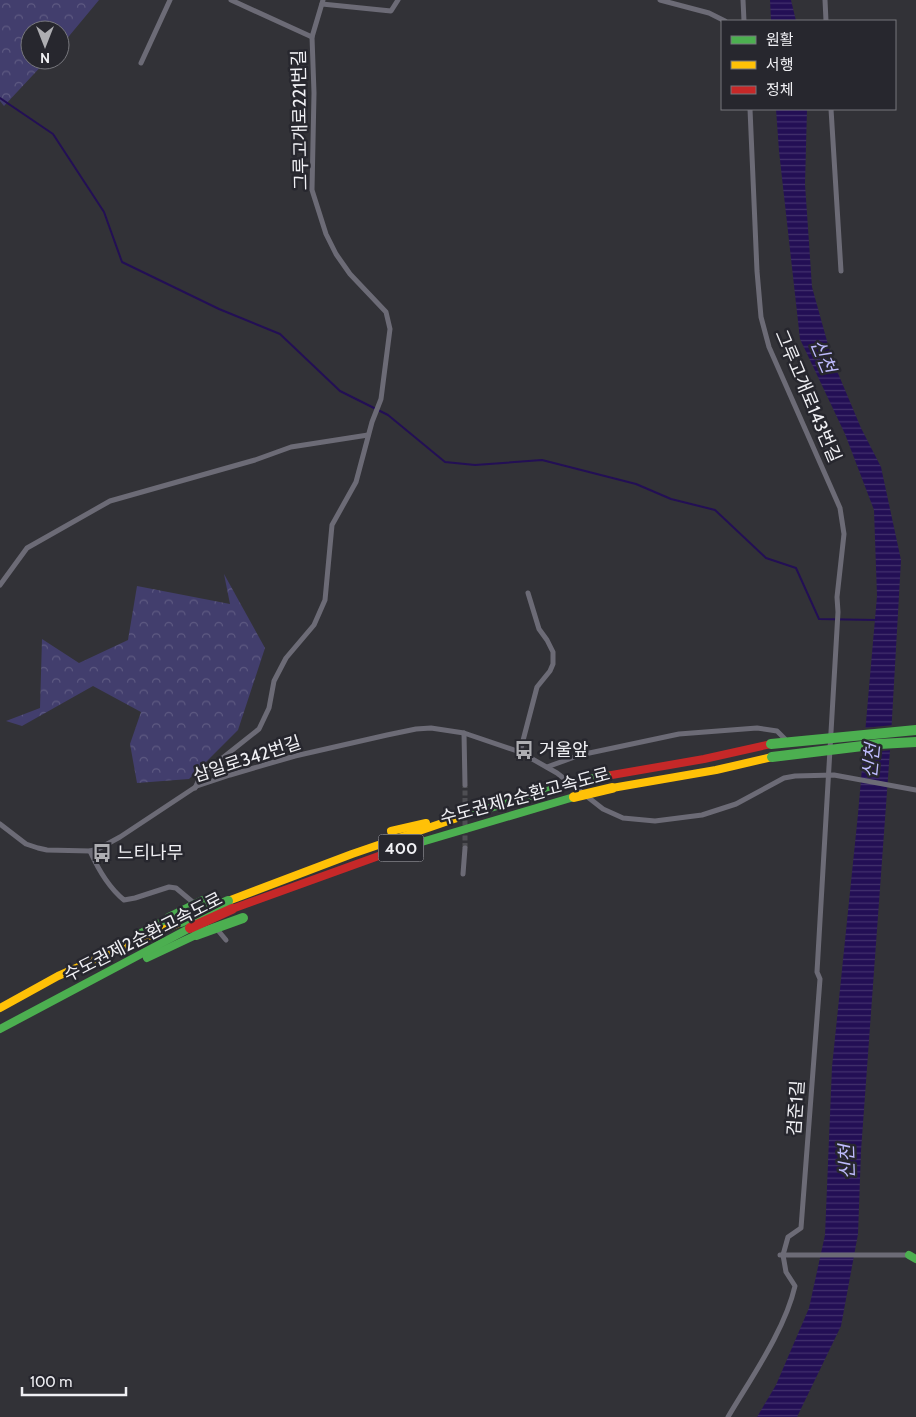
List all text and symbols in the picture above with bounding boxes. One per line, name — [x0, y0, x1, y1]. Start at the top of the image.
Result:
north arrow — [20, 20, 70, 70]
legend — [721, 20, 896, 110]
text: 원활 — [766, 31, 794, 49]
text: N — [40, 49, 50, 67]
street label: 그루고개로221번길 — [288, 49, 312, 191]
text: 서행 — [766, 56, 794, 74]
text: 정체 — [766, 81, 794, 99]
street label: 그루고개로143번길 — [770, 326, 846, 466]
water label: 신천 — [806, 335, 841, 378]
street label: 삼일로342번길 — [190, 731, 304, 787]
bus stop icon: 거울앞 — [513, 739, 535, 761]
place label: 거울앞 — [539, 739, 589, 761]
water label: 신천 — [858, 741, 884, 780]
street label: 수도권제2순환고속도로 — [438, 763, 612, 829]
road number: 400 — [378, 834, 424, 861]
bus stop icon: 느티나무 — [91, 842, 113, 864]
place label: 느티나무 — [117, 842, 183, 864]
street label: 수도권제2순환고속도로 — [60, 887, 226, 987]
street label: 검준1길 — [783, 1080, 809, 1136]
water label: 신천 — [835, 1143, 859, 1180]
scale bar — [22, 1364, 126, 1396]
text: 100 m — [30, 1373, 72, 1391]

